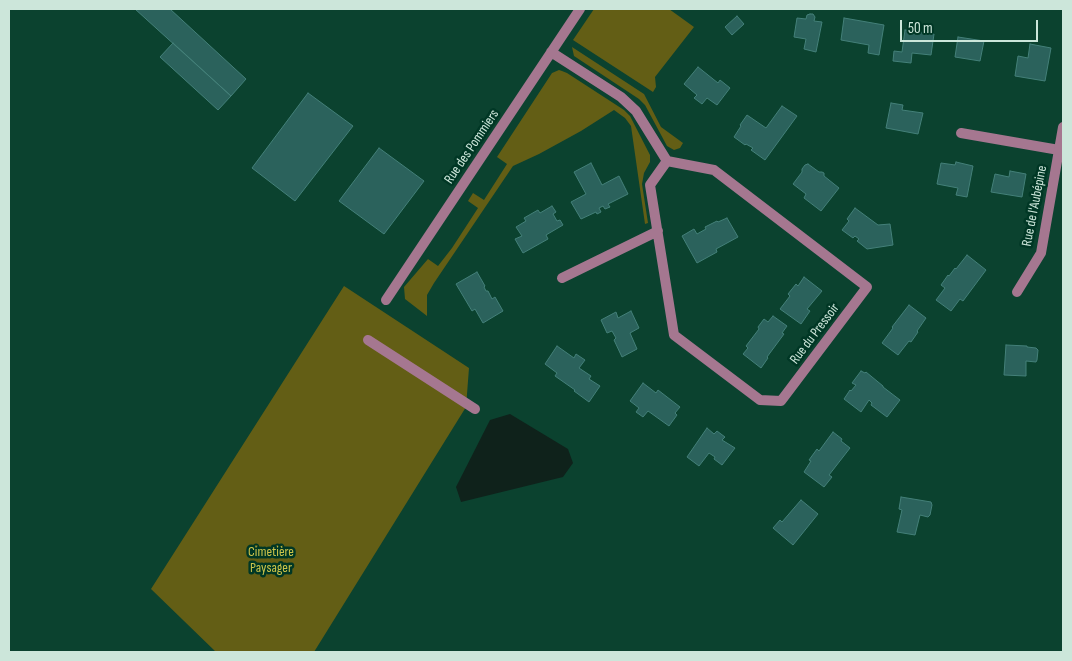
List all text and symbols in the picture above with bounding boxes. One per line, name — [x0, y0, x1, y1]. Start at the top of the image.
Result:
scale bar — [902, 10, 1040, 42]
text: 50 m — [908, 19, 933, 38]
street label: Rue des Pommiers — [441, 107, 503, 187]
street label: Rue de l'Aubépine — [1019, 164, 1051, 248]
street label: Rue du Pressoir — [787, 300, 843, 368]
park label: Cimetière Paysager — [248, 544, 294, 576]

